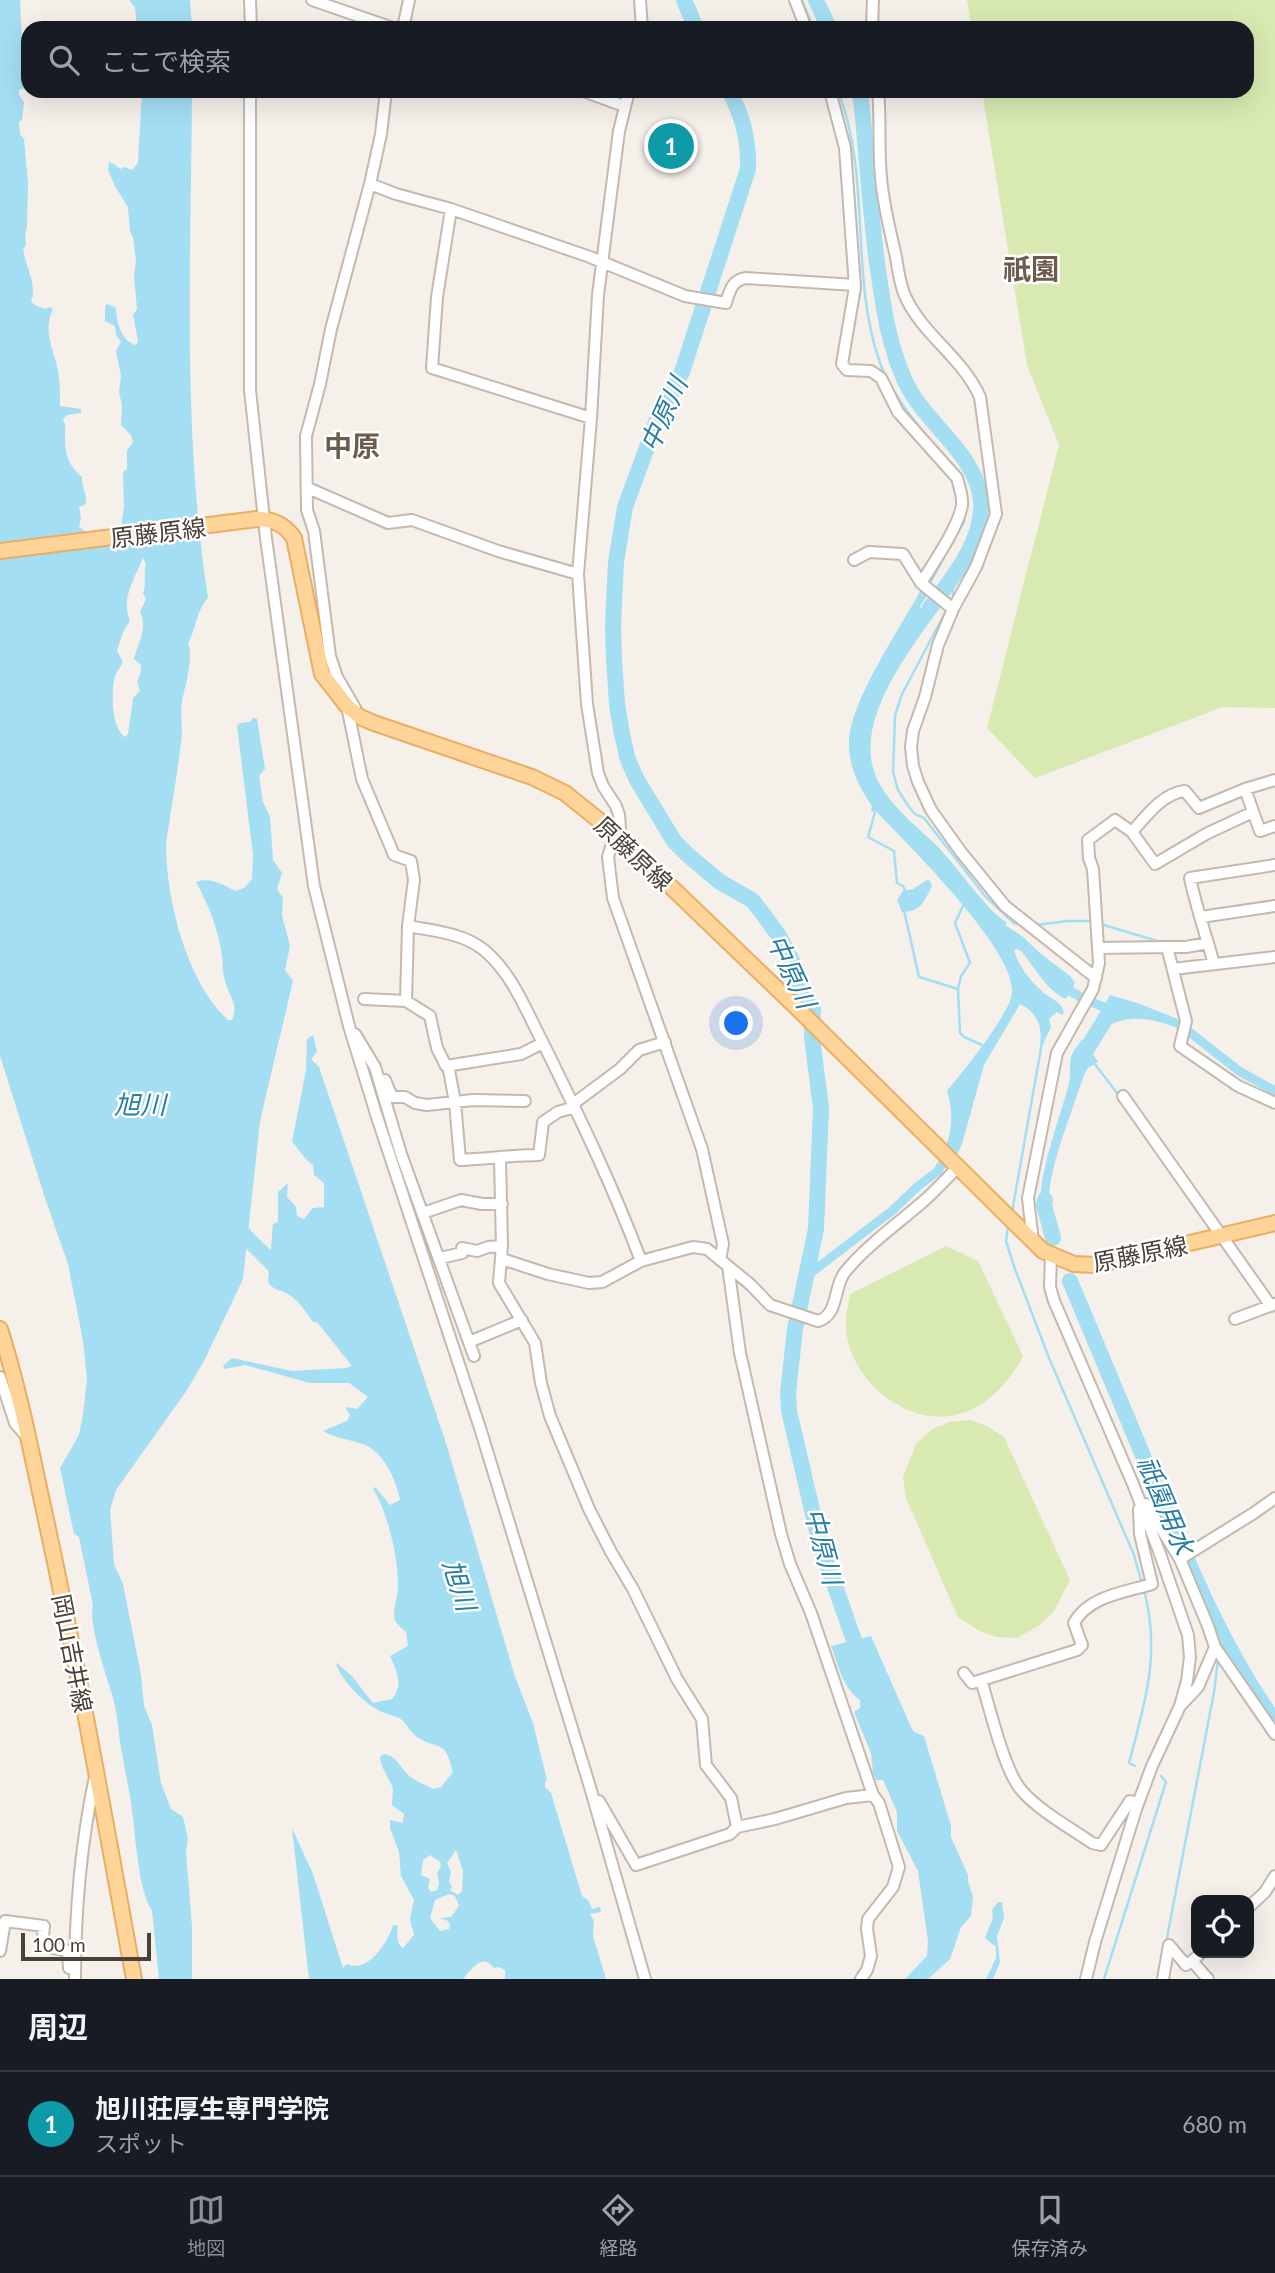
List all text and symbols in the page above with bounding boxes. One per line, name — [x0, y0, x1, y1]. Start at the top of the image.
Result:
search box — [21, 21, 1254, 98]
icon: search — [45, 41, 83, 79]
text: ここで検索 — [101, 45, 231, 77]
pin: 1 — [648, 120, 694, 172]
district label: 祇園 — [1003, 251, 1059, 285]
water label: 中原川 — [633, 369, 695, 456]
district label: 中原 — [324, 428, 380, 462]
street label: 原藤原線 — [109, 512, 207, 552]
street label: 原藤原線 — [589, 810, 679, 896]
water label: 中原川 — [761, 929, 824, 1016]
your location — [719, 1006, 753, 1040]
water label: 旭川 — [114, 1088, 169, 1120]
street label: 原藤原線 — [1090, 1230, 1190, 1276]
water label: 祇園用水 — [1131, 1451, 1202, 1562]
water label: 中原川 — [798, 1504, 850, 1591]
water label: 旭川 — [437, 1555, 484, 1618]
street label: 岡山吉井線 — [47, 1591, 99, 1715]
map controls — [1191, 1895, 1254, 1958]
button: locate — [1191, 1895, 1254, 1958]
scale bar — [21, 1930, 150, 1962]
text: 100 m — [32, 1933, 86, 1956]
text: 周辺 — [28, 2008, 88, 2044]
text: 旭川荘厚生専門学院 — [95, 2092, 329, 2124]
text: 1 — [44, 2110, 58, 2138]
text: 680 m — [1182, 2110, 1247, 2138]
text: スポット — [95, 2129, 187, 2157]
tab: 地図 — [187, 2191, 225, 2260]
tab: 経路 — [599, 2191, 638, 2260]
tab: 保存済み — [1012, 2191, 1088, 2260]

